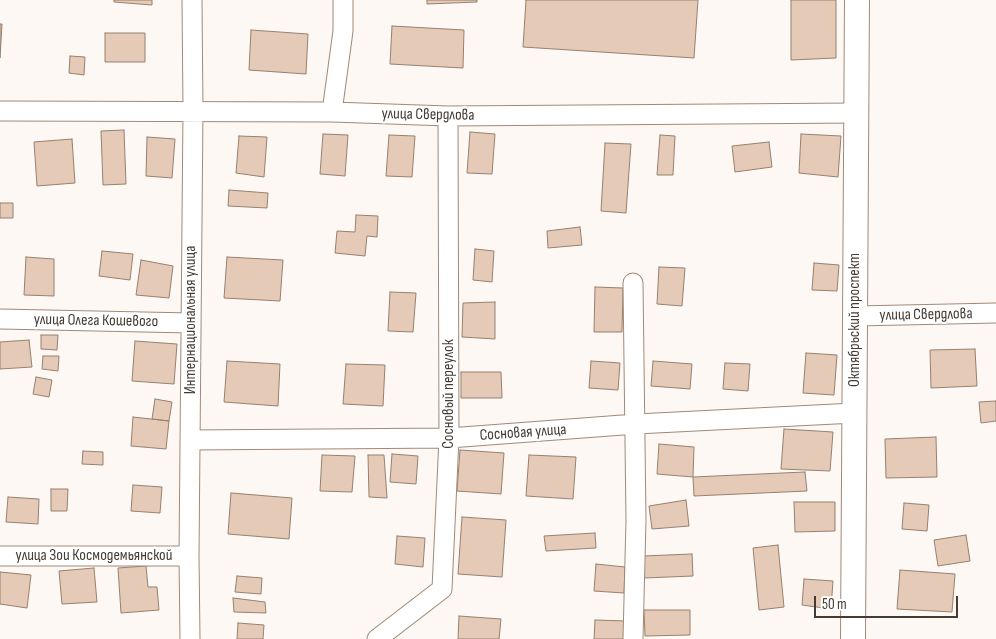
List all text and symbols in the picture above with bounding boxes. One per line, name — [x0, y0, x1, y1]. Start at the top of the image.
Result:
street label: улица Свердлова — [381, 105, 475, 125]
street label: Интернациональная улица — [181, 246, 201, 394]
street label: Октябрьский проспект — [845, 253, 865, 387]
street label: улица Свердлова — [879, 305, 973, 325]
street label: улица Олега Кошевого — [34, 310, 158, 332]
street label: Сосновый переулок — [439, 339, 459, 449]
street label: Сосновая улица — [479, 420, 567, 446]
street label: улица Зои Космодемьянской — [16, 546, 172, 566]
scale bar — [816, 586, 960, 618]
text: 50 m — [822, 595, 847, 614]

